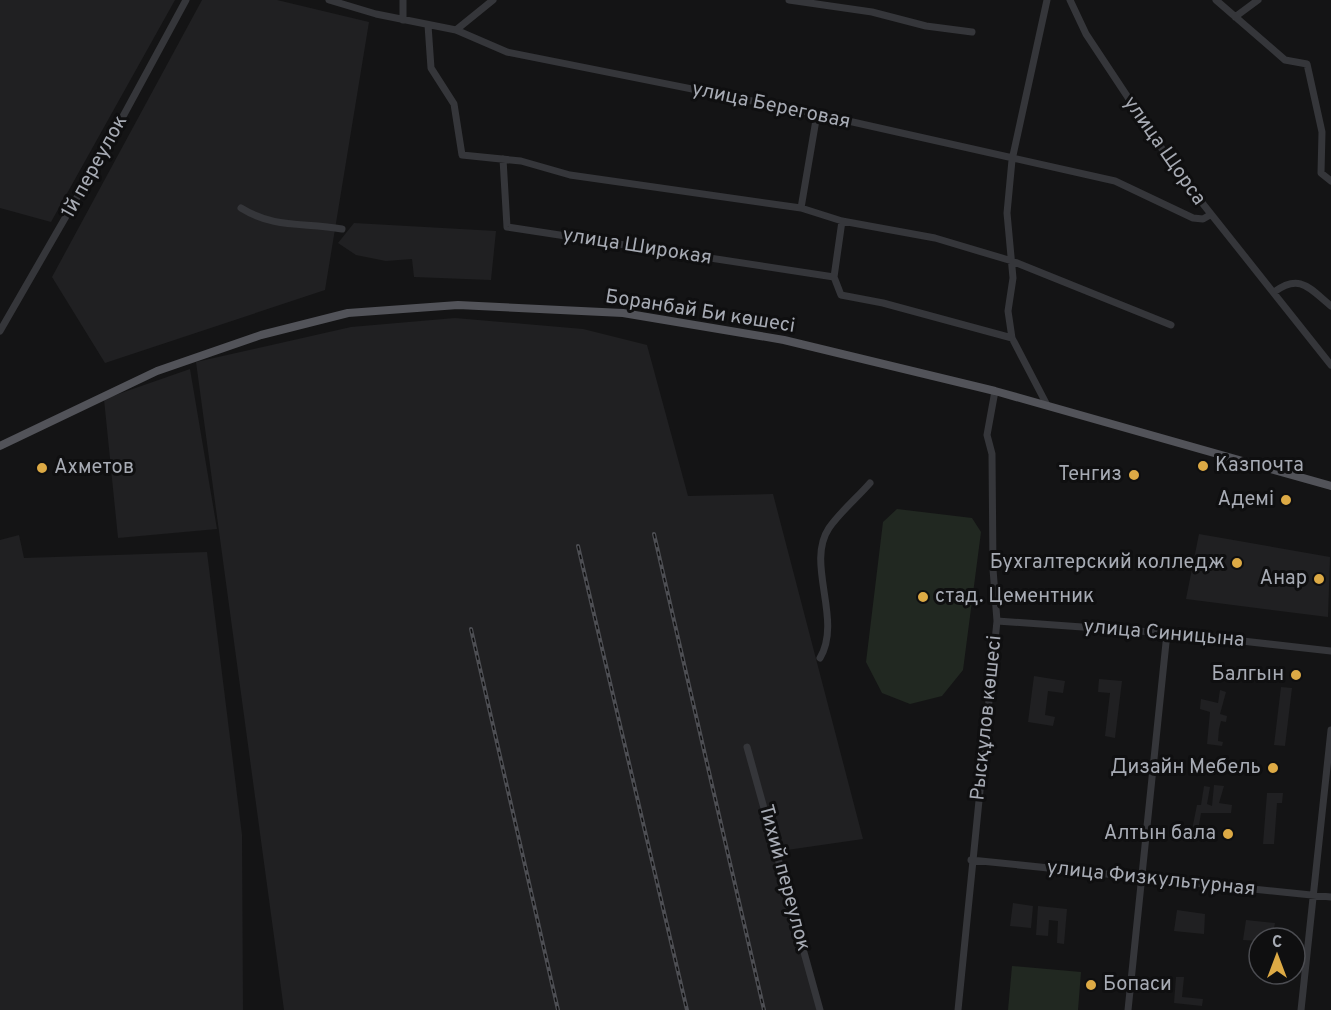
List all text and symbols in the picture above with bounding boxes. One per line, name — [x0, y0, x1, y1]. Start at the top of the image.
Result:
street label: улица Береговая — [689, 76, 853, 136]
street label: улица Щорса — [1117, 91, 1211, 211]
street label: 1й переулок — [56, 111, 134, 223]
street label: улица Широкая — [560, 222, 714, 272]
street label: Боранбай Би көшесі — [603, 284, 797, 340]
place label: Казпочта — [1215, 453, 1304, 479]
place label: Ахметов — [54, 455, 134, 481]
marker: Казпочта — [1196, 459, 1210, 473]
marker: Ахметов — [35, 461, 49, 475]
place label: Тенгиз — [1058, 462, 1122, 488]
marker: Тенгиз — [1127, 468, 1141, 482]
place label: Адемi — [1218, 487, 1274, 513]
marker: Адемi — [1279, 493, 1293, 507]
place label: Бухгалтерский колледж — [990, 550, 1225, 576]
marker: Бухгалтерский колледж — [1230, 556, 1244, 570]
place label: Анар — [1260, 566, 1307, 592]
marker: Анар — [1312, 572, 1326, 586]
place label: стад. Цементник — [935, 584, 1095, 610]
marker: стад. Цементник — [916, 590, 930, 604]
street label: улица Синицына — [1082, 614, 1246, 654]
street label: Рысқұлов көшесі — [965, 634, 1009, 802]
place label: Балгын — [1211, 662, 1284, 688]
marker: Балгын — [1289, 668, 1303, 682]
place label: Дизайн Мебель — [1110, 755, 1261, 781]
marker: Дизайн Мебель — [1266, 761, 1280, 775]
street label: Тихий переулок — [752, 802, 816, 954]
place label: Алтын бала — [1104, 821, 1216, 847]
marker: Алтын бала — [1221, 827, 1235, 841]
street label: улица Физкультурная — [1045, 855, 1257, 903]
north arrow — [1247, 926, 1307, 986]
text: С — [1272, 933, 1282, 953]
place label: Бопаси — [1103, 972, 1172, 998]
marker: Бопаси — [1084, 978, 1098, 992]

